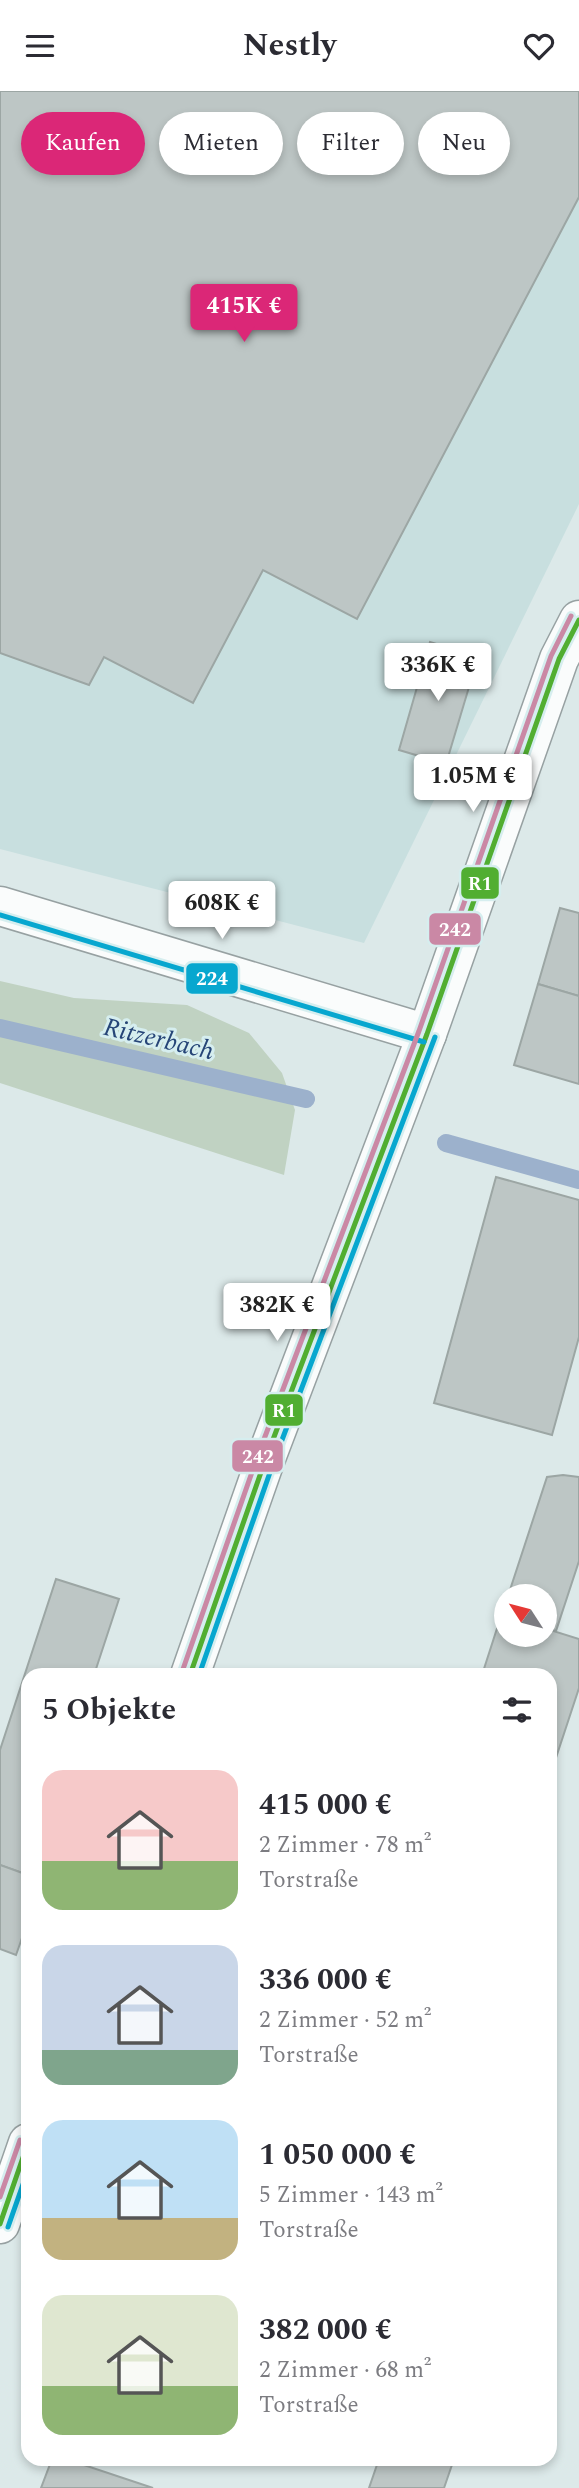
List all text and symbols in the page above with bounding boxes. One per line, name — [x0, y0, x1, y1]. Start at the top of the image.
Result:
text: Nestly — [243, 21, 336, 70]
icon: menu — [21, 27, 59, 65]
icon: heart — [520, 27, 558, 65]
chip: Kaufen — [21, 112, 145, 175]
chip: Mieten — [159, 112, 283, 175]
chip: Filter — [297, 112, 404, 175]
chip: Neu — [418, 112, 510, 175]
pin: 415K € — [187, 285, 301, 344]
text: 415K € — [206, 289, 282, 324]
pin: 336K € — [381, 643, 495, 703]
text: 336K € — [400, 648, 476, 683]
pin: 1.05M € — [408, 755, 538, 814]
text: 1.05M € — [430, 759, 516, 794]
line badge: R1 — [460, 866, 500, 900]
text: R1 — [468, 870, 492, 899]
pin: 608K € — [165, 881, 279, 941]
text: 608K € — [184, 886, 260, 921]
line badge: 242 — [428, 912, 482, 946]
text: 242 — [439, 916, 471, 945]
line badge: 224 — [185, 962, 239, 995]
text: 224 — [196, 965, 228, 994]
water label: Ritzerbach — [100, 1007, 218, 1071]
pin: 382K € — [220, 1283, 334, 1343]
text: 382K € — [239, 1288, 315, 1323]
line badge: R1 — [264, 1393, 304, 1427]
text: R1 — [272, 1397, 296, 1426]
line badge: 242 — [231, 1439, 284, 1473]
text: 242 — [242, 1443, 274, 1472]
north arrow — [494, 1584, 556, 1647]
map controls — [494, 1584, 557, 1647]
text: 5 Objekte — [42, 1687, 176, 1733]
icon: filters — [498, 1691, 536, 1729]
text: 415 000 € — [259, 1782, 392, 1828]
icon: home — [98, 1798, 182, 1882]
text: 2 Zimmer · 78 m² — [259, 1828, 431, 1863]
text: Torstraße — [259, 1863, 359, 1898]
text: 336 000 € — [259, 1957, 392, 2003]
icon: home — [98, 1973, 182, 2057]
text: 2 Zimmer · 52 m² — [259, 2003, 431, 2038]
text: Torstraße — [259, 2038, 359, 2073]
text: 1 050 000 € — [259, 2132, 416, 2178]
icon: home — [98, 2148, 182, 2232]
text: 5 Zimmer · 143 m² — [259, 2178, 443, 2213]
text: Torstraße — [259, 2213, 359, 2248]
text: 382 000 € — [259, 2307, 392, 2353]
icon: home — [98, 2323, 182, 2407]
text: 2 Zimmer · 68 m² — [259, 2353, 431, 2388]
text: Torstraße — [259, 2388, 359, 2423]

